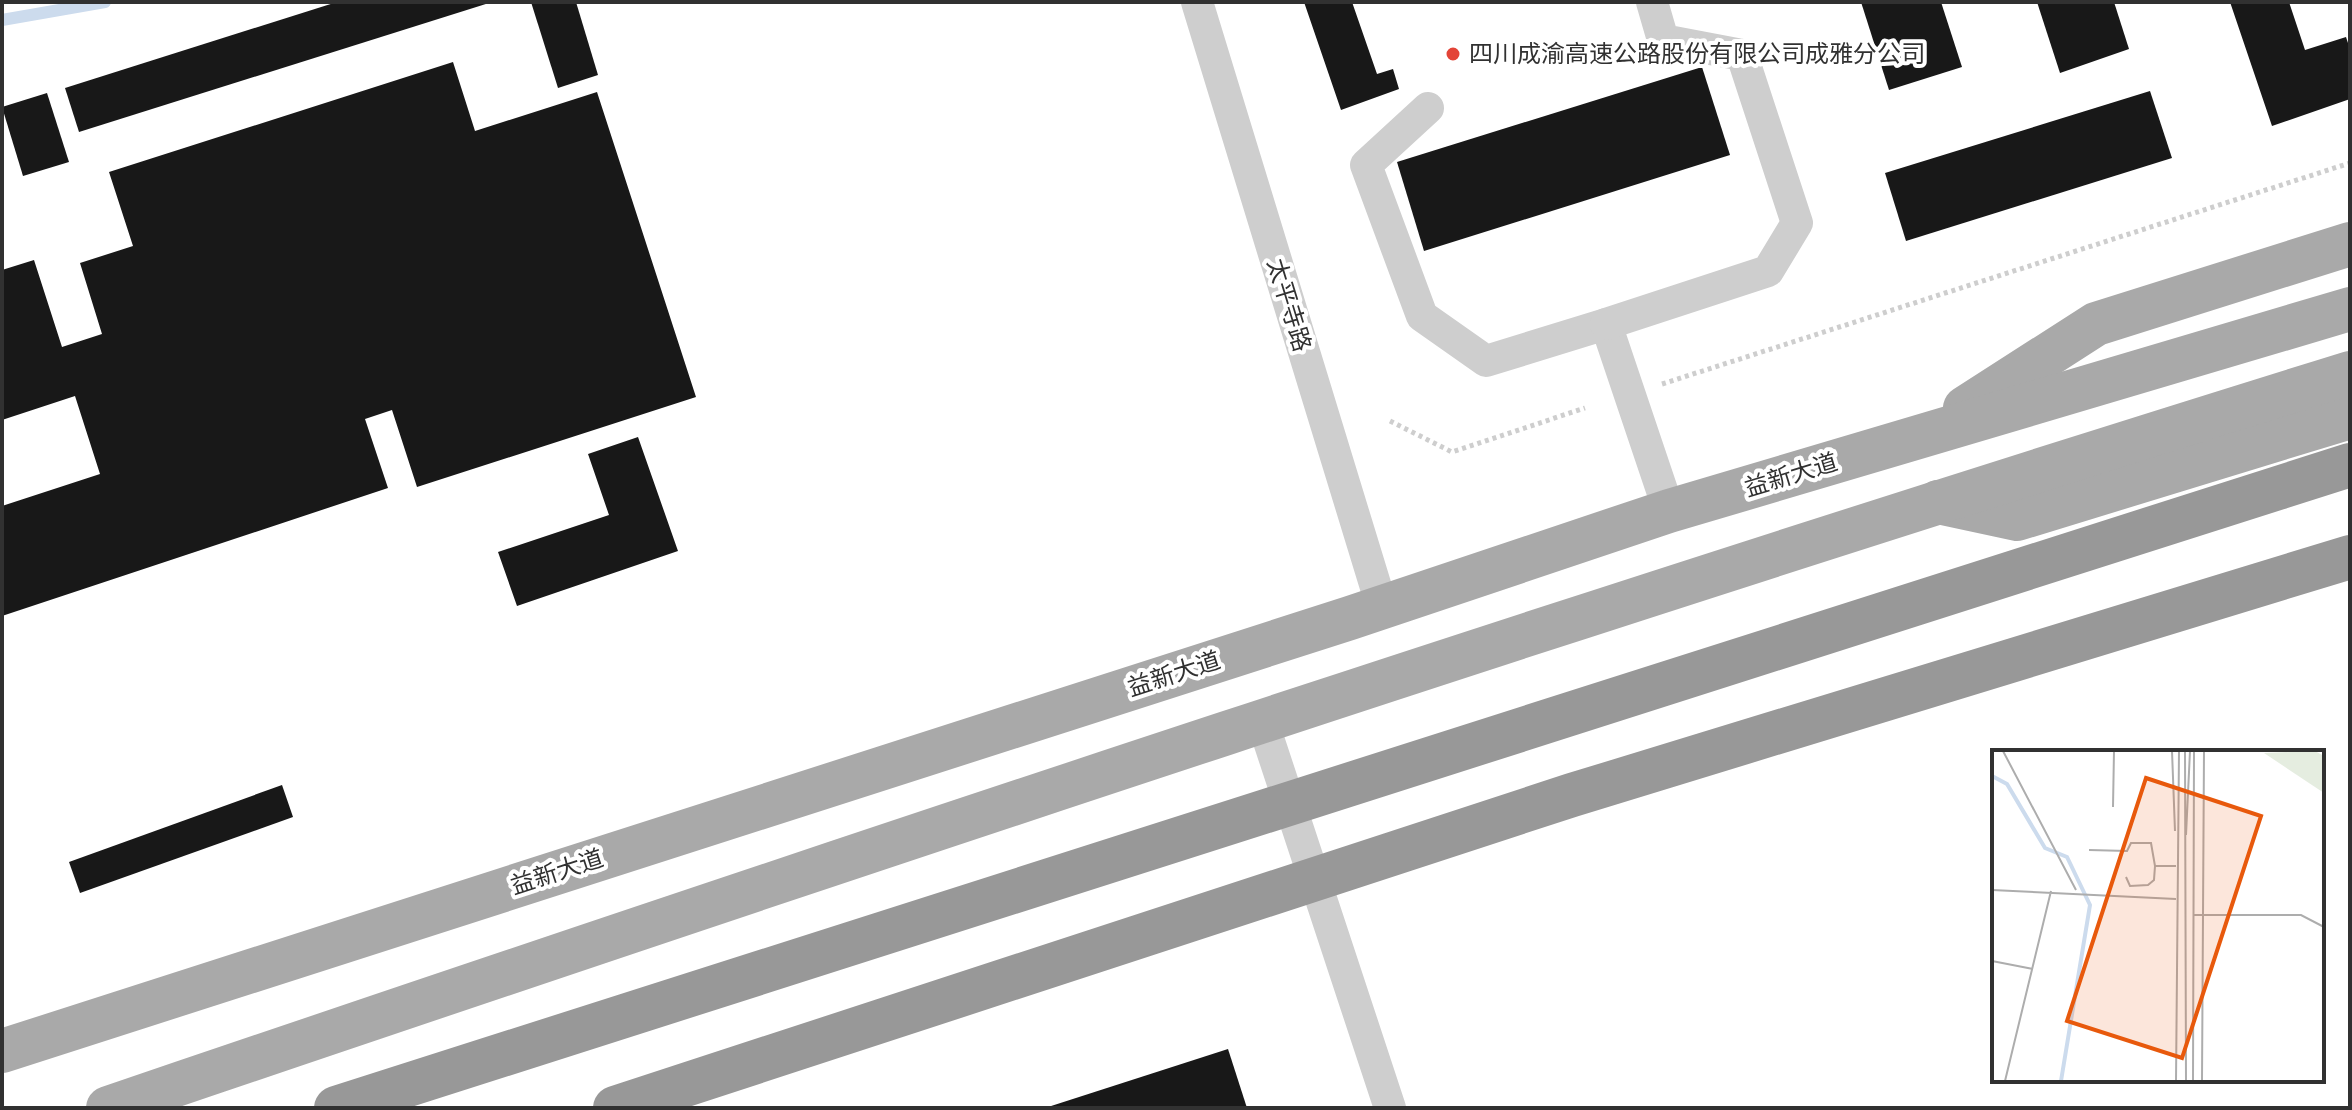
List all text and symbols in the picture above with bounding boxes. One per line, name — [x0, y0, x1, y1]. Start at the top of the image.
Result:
place label: 四川成渝高速公路股份有限公司成雅分公司 — [1469, 38, 1925, 67]
marker: 四川成渝高速公路股份有限公司成雅分公司 — [1444, 45, 1462, 63]
street label: 太平寺路 — [1263, 254, 1318, 355]
street label: 益新大道 — [1740, 446, 1841, 501]
street label: 益新大道 — [1123, 644, 1224, 701]
inset map — [1992, 750, 2324, 1082]
street label: 益新大道 — [506, 842, 607, 899]

